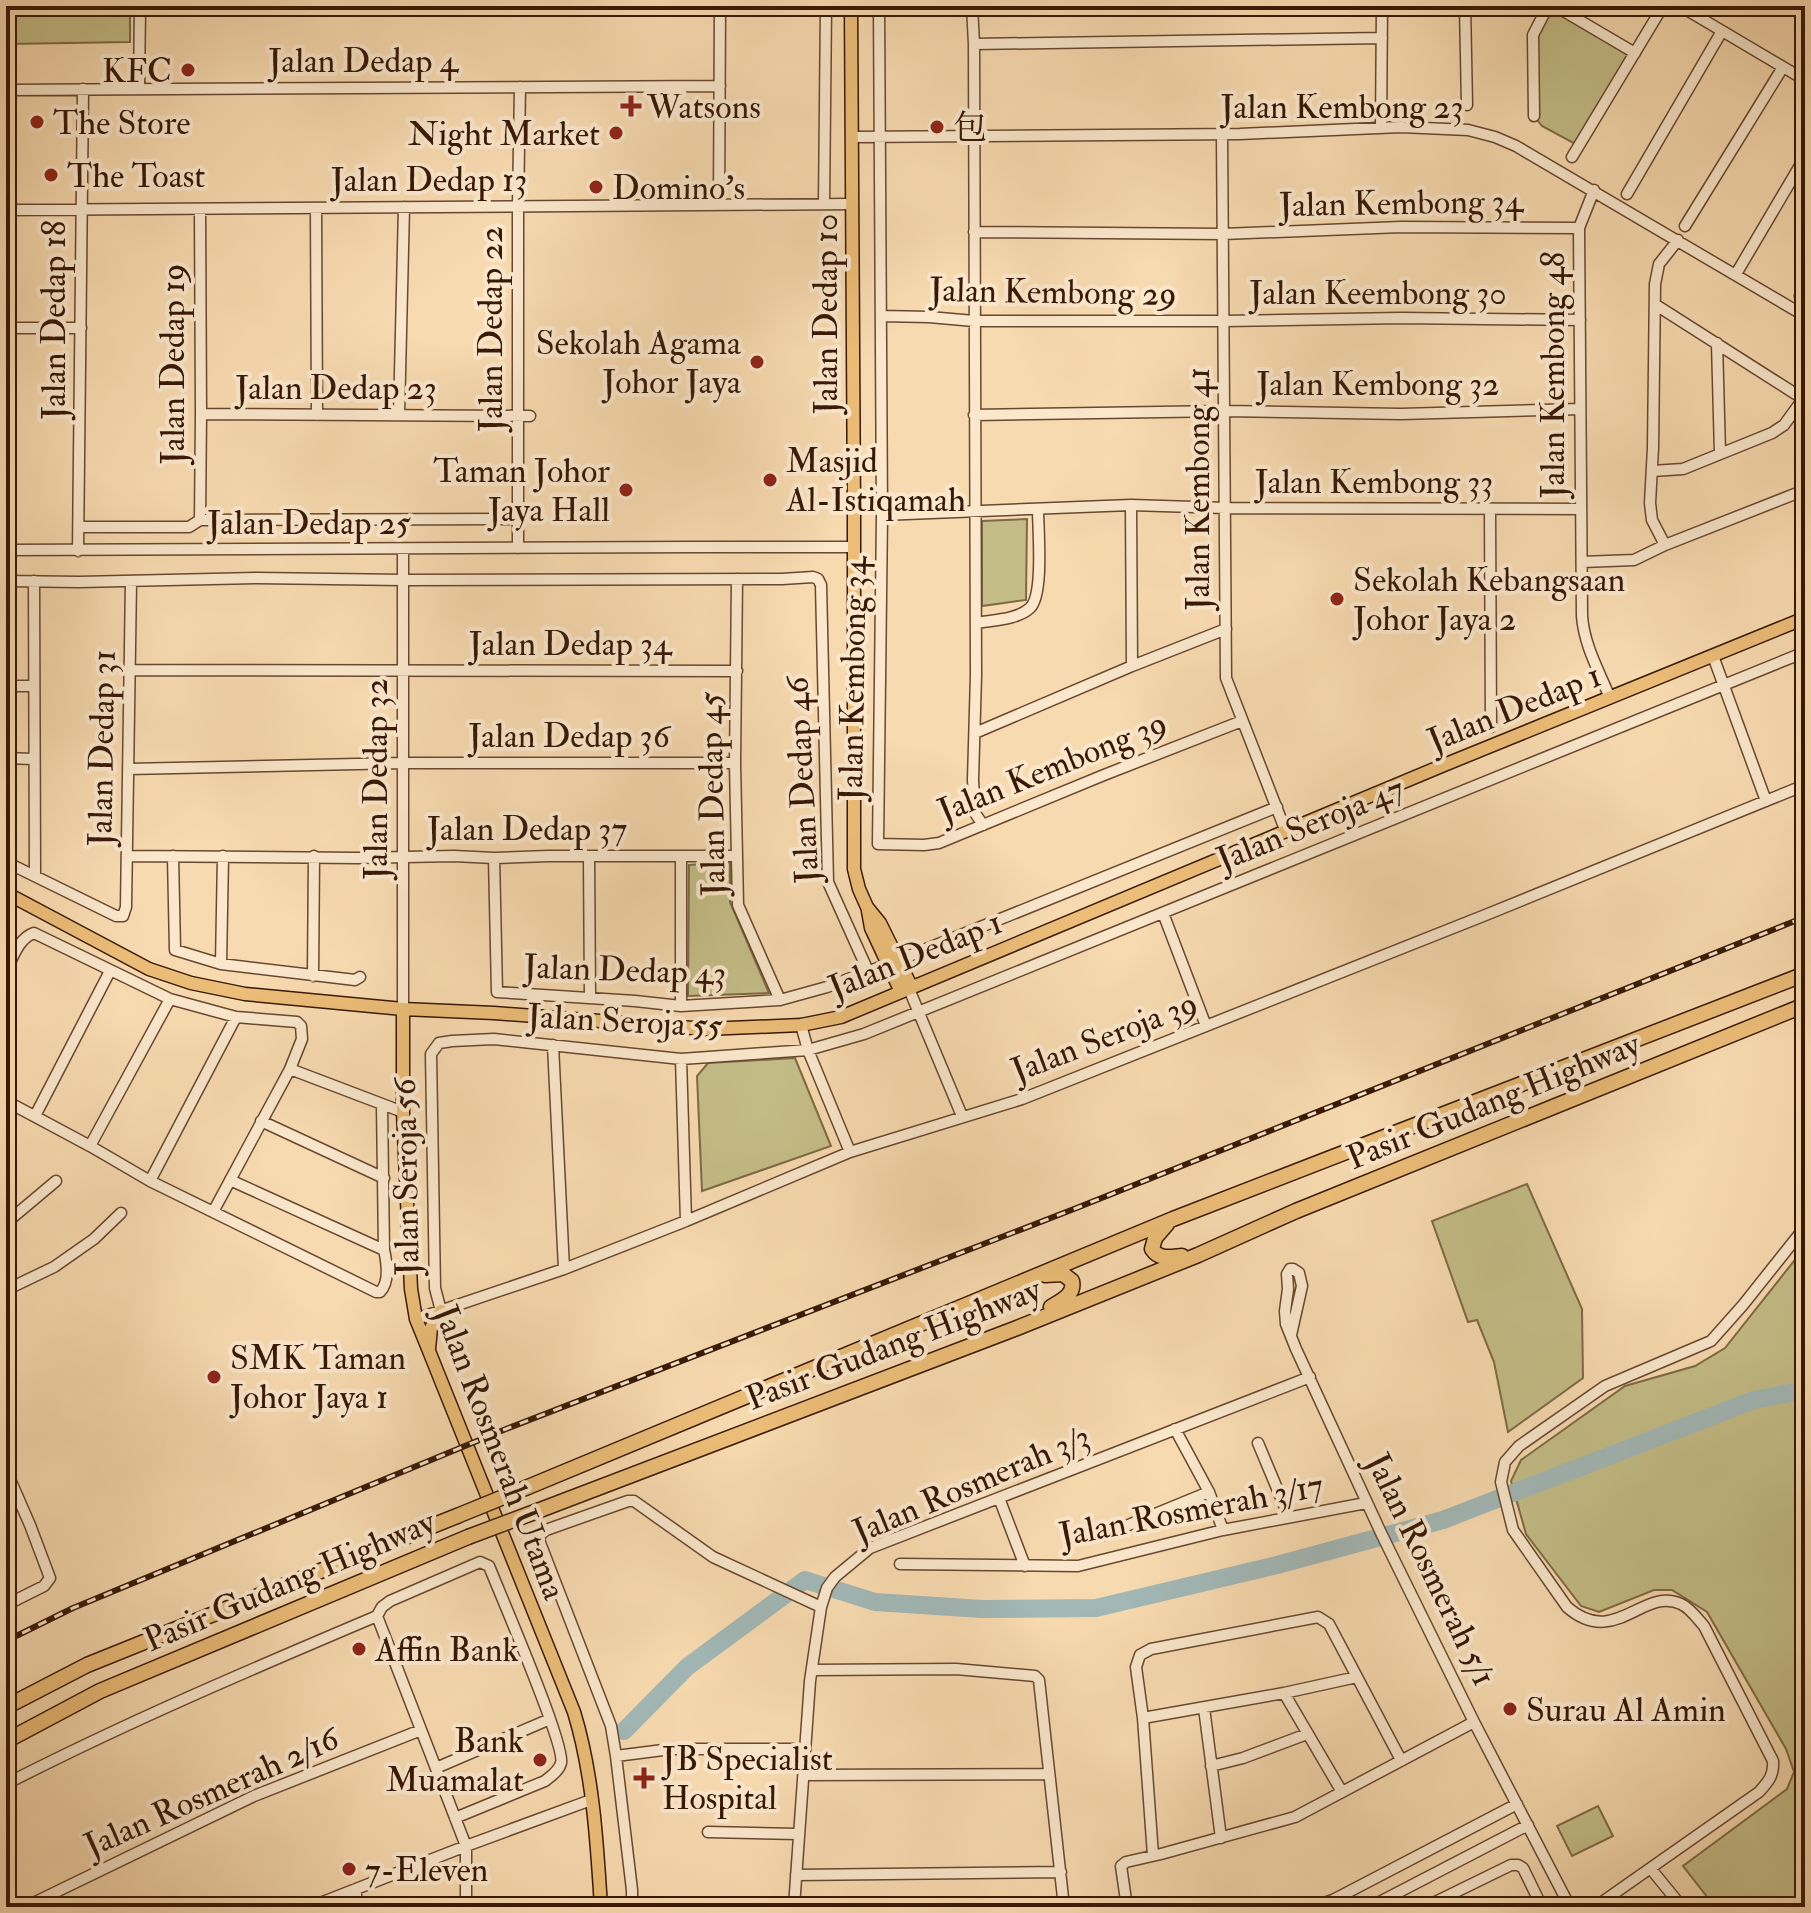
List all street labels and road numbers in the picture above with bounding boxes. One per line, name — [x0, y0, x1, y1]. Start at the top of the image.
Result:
street label: Jalan Dedap 4 — [267, 40, 460, 83]
street label: Jalan Kembong 23 — [1220, 86, 1463, 129]
street label: Jalan Dedap 13 — [330, 159, 527, 202]
street label: Jalan Kembong 34 — [1278, 180, 1525, 227]
street label: Jalan Dedap 10 — [805, 214, 848, 415]
street label: Jalan Dedap 18 — [33, 220, 76, 421]
street label: Jalan Dedap 22 — [470, 226, 513, 433]
street label: Jalan Kembong 48 — [1532, 252, 1575, 499]
street label: Jalan Dedap 19 — [152, 264, 195, 465]
street label: Jalan Kembong 29 — [928, 269, 1177, 316]
street label: Jalan Keembong 30 — [1248, 272, 1507, 315]
street label: Jalan Kembong 32 — [1256, 363, 1499, 406]
street label: Jalan Dedap 23 — [234, 367, 437, 410]
street label: Jalan Kembong 41 — [1177, 367, 1220, 612]
street label: Jalan Kembong 33 — [1254, 461, 1493, 504]
street label: Jalan Dedap 25 — [206, 502, 411, 545]
street label: Jalan Kembong 34 — [830, 555, 877, 802]
street label: Jalan Dedap 34 — [468, 623, 673, 666]
street label: Jalan Dedap 31 — [79, 649, 126, 848]
street label: Jalan Dedap 1 — [1421, 654, 1608, 763]
street label: Jalan Dedap 46 — [776, 674, 829, 885]
street label: Jalan Dedap 32 — [355, 678, 398, 881]
street label: Jalan Dedap 45 — [689, 691, 736, 898]
street label: Jalan Kembong 39 — [931, 702, 1173, 833]
street label: Jalan Dedap 36 — [467, 715, 672, 758]
street label: Jalan Seroja 47 — [1210, 767, 1411, 882]
street label: Jalan Dedap 37 — [426, 808, 627, 851]
street label: Jalan Dedap 1 — [822, 901, 1009, 1010]
street label: Jalan Dedap 43 — [522, 945, 727, 996]
street label: Jalan Seroja 39 — [1004, 982, 1204, 1093]
street label: Jalan Seroja 55 — [525, 995, 724, 1048]
street label: Pasir Gudang Highway — [1341, 1023, 1647, 1180]
street label: Jalan Seroja 56 — [383, 1076, 430, 1277]
street label: Pasir Gudang Highway — [740, 1268, 1048, 1420]
street label: Jalan Rosmerah Utama — [423, 1298, 576, 1607]
street label: Jalan Rosmerah 3/3 — [846, 1415, 1097, 1554]
street label: Jalan Rosmerah 5/1 — [1355, 1445, 1506, 1693]
street label: Jalan Rosmerah 3/17 — [1055, 1464, 1327, 1557]
street label: Pasir Gudang Highway — [137, 1500, 443, 1662]
street label: Jalan Rosmerah 2/16 — [77, 1716, 347, 1868]

